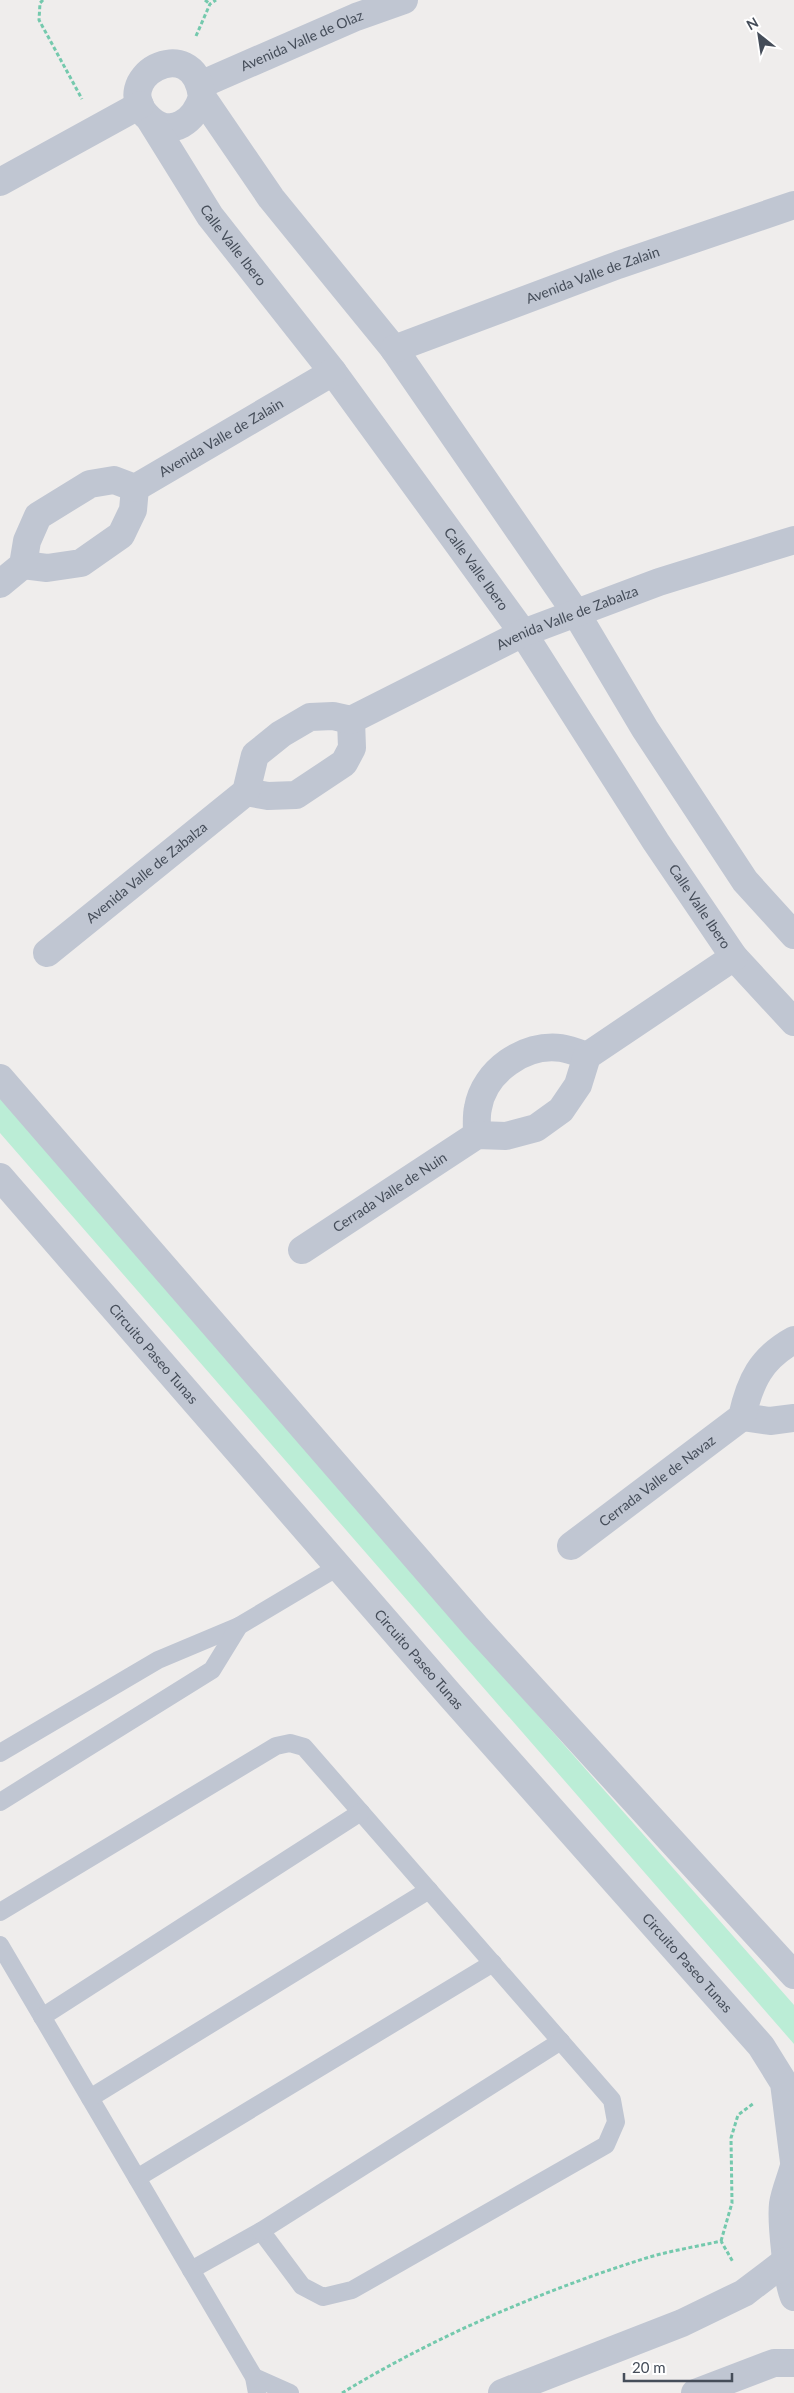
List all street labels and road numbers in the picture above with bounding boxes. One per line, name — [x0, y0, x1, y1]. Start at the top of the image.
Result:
street label: Avenida Valle de Olaz — [238, 6, 365, 74]
street label: Calle Valle Ibero — [197, 201, 271, 289]
street label: Avenida Valle de Zalain — [523, 242, 662, 307]
street label: Avenida Valle de Zalain — [156, 394, 286, 480]
street label: Calle Valle Ibero — [441, 524, 513, 613]
street label: Avenida Valle de Zabalza — [493, 582, 640, 653]
street label: Avenida Valle de Zabalza — [82, 818, 210, 926]
street label: Calle Valle Ibero — [666, 861, 735, 952]
street label: Cerrada Valle de Nuin — [329, 1148, 450, 1236]
street label: Circuito Paseo Tunas — [106, 1300, 202, 1407]
street label: Cerrada Valle de Navaz — [595, 1431, 718, 1530]
street label: Circuito Paseo Tunas — [371, 1606, 468, 1713]
street label: Circuito Paseo Tunas — [639, 1909, 736, 2016]

